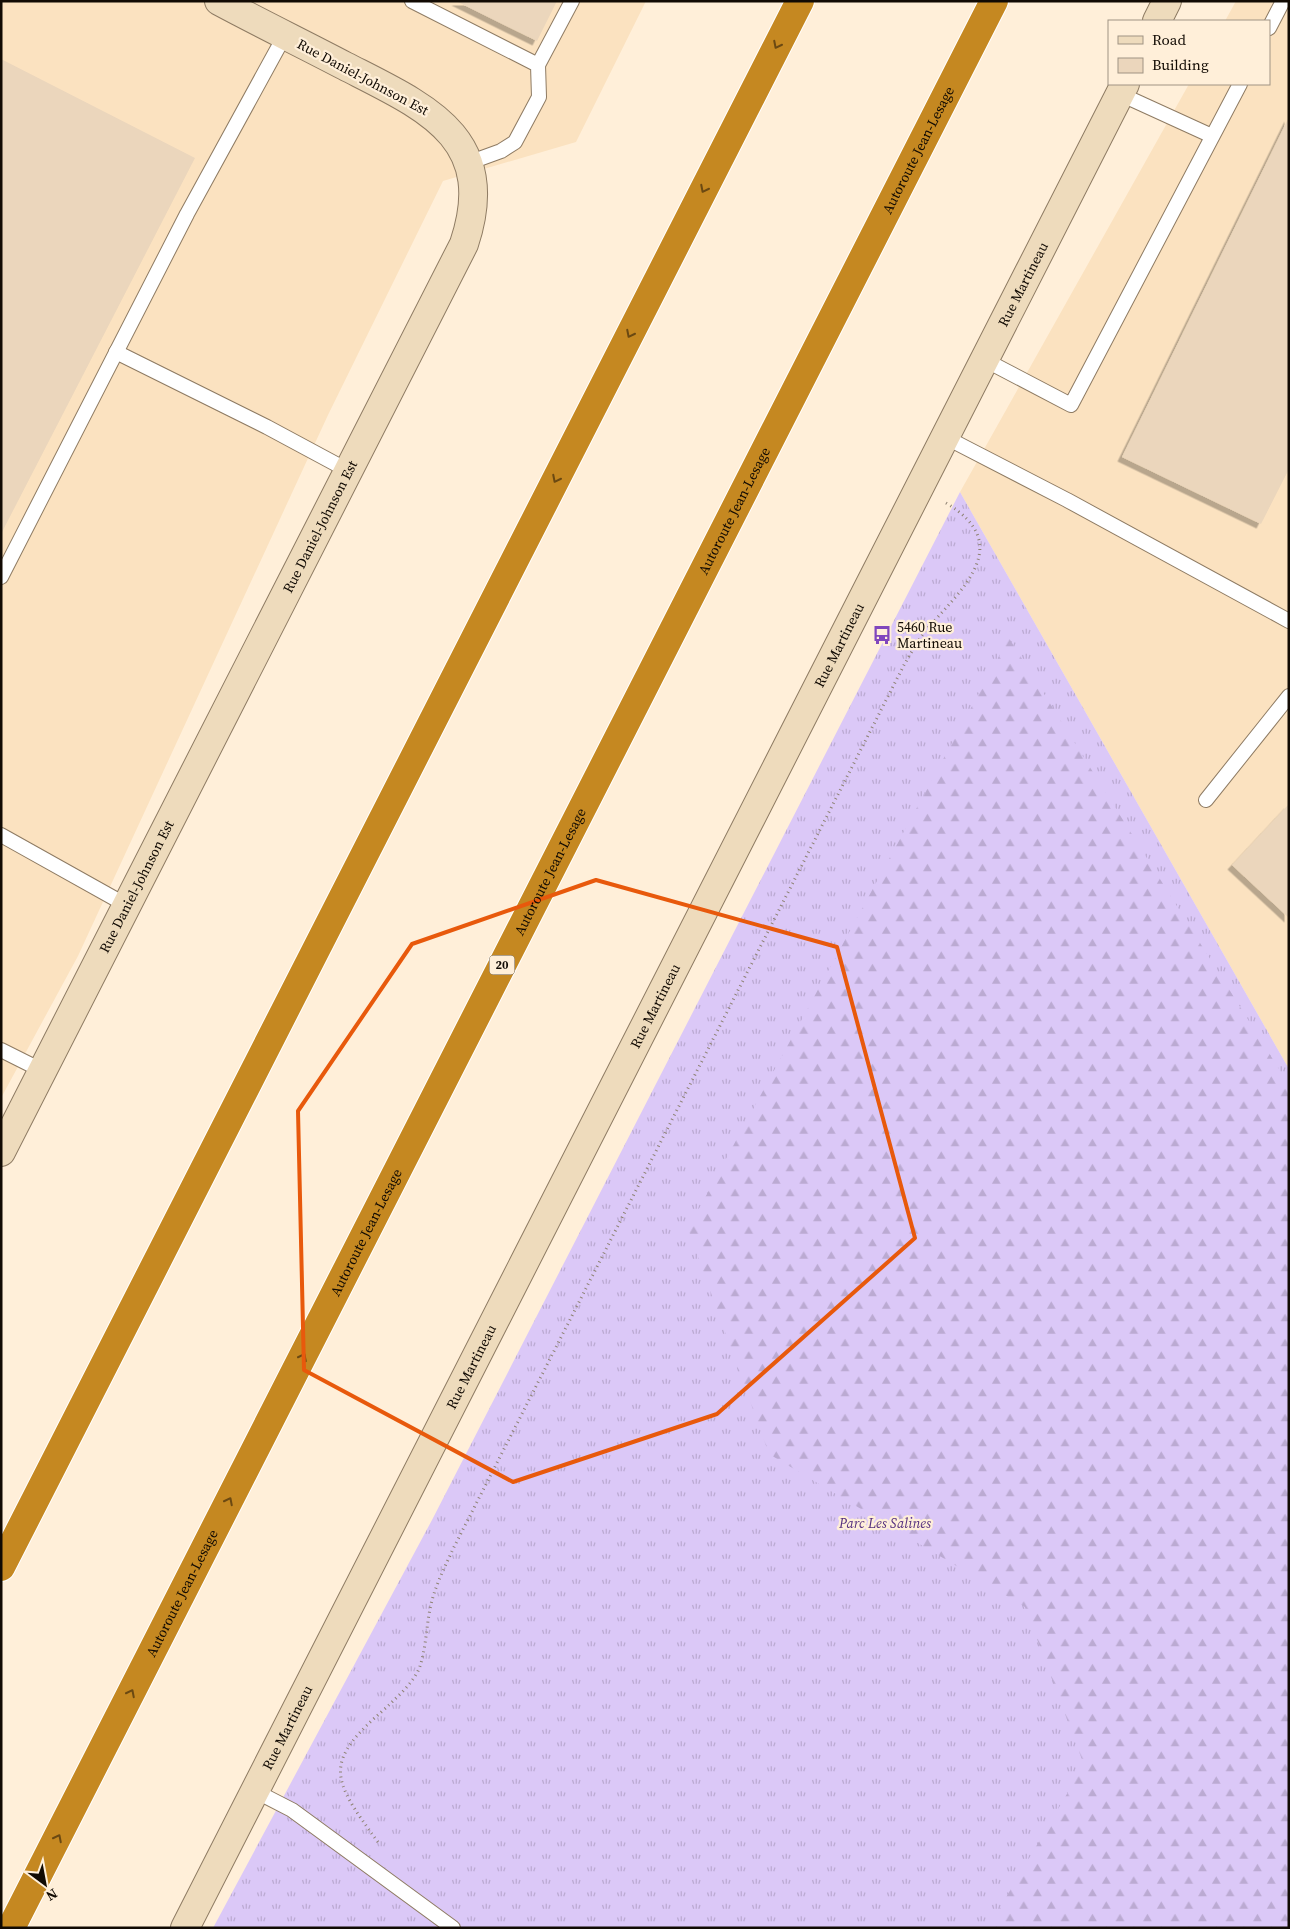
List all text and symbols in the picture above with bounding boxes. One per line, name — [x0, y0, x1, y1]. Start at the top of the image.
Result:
legend — [1108, 20, 1270, 85]
text: Road — [1152, 29, 1186, 50]
street label: Rue Daniel-Johnson Est — [294, 34, 433, 120]
one-way arrow — [773, 39, 783, 48]
text: Building — [1152, 54, 1209, 75]
street label: Autoroute Jean-Lesage — [877, 83, 959, 217]
one-way arrow — [700, 184, 710, 193]
street label: Rue Martineau — [993, 238, 1053, 330]
one-way arrow — [626, 329, 636, 338]
street label: Autoroute Jean-Lesage — [693, 444, 775, 578]
street label: Rue Daniel-Johnson Est — [278, 456, 362, 596]
one-way arrow — [552, 474, 562, 483]
street label: Rue Martineau — [809, 599, 869, 691]
place label: 5460 Rue Martineau — [897, 617, 962, 653]
bus stop icon: 5460 Rue Martineau — [871, 624, 893, 646]
street label: Autoroute Jean-Lesage — [509, 804, 591, 939]
street label: Rue Daniel-Johnson Est — [94, 816, 179, 956]
road number: 20 — [490, 956, 514, 974]
street label: Rue Martineau — [625, 960, 685, 1052]
street label: Autoroute Jean-Lesage — [325, 1165, 407, 1299]
street label: Rue Martineau — [441, 1321, 501, 1413]
one-way arrow — [297, 1353, 307, 1362]
one-way arrow — [223, 1498, 233, 1507]
park label: Parc Les Salines — [838, 1513, 932, 1533]
street label: Autoroute Jean-Lesage — [141, 1526, 223, 1660]
street label: Rue Martineau — [257, 1682, 317, 1773]
one-way arrow — [125, 1689, 135, 1698]
one-way arrow — [52, 1834, 62, 1843]
north arrow — [20, 1859, 70, 1909]
text: N — [42, 1884, 62, 1906]

